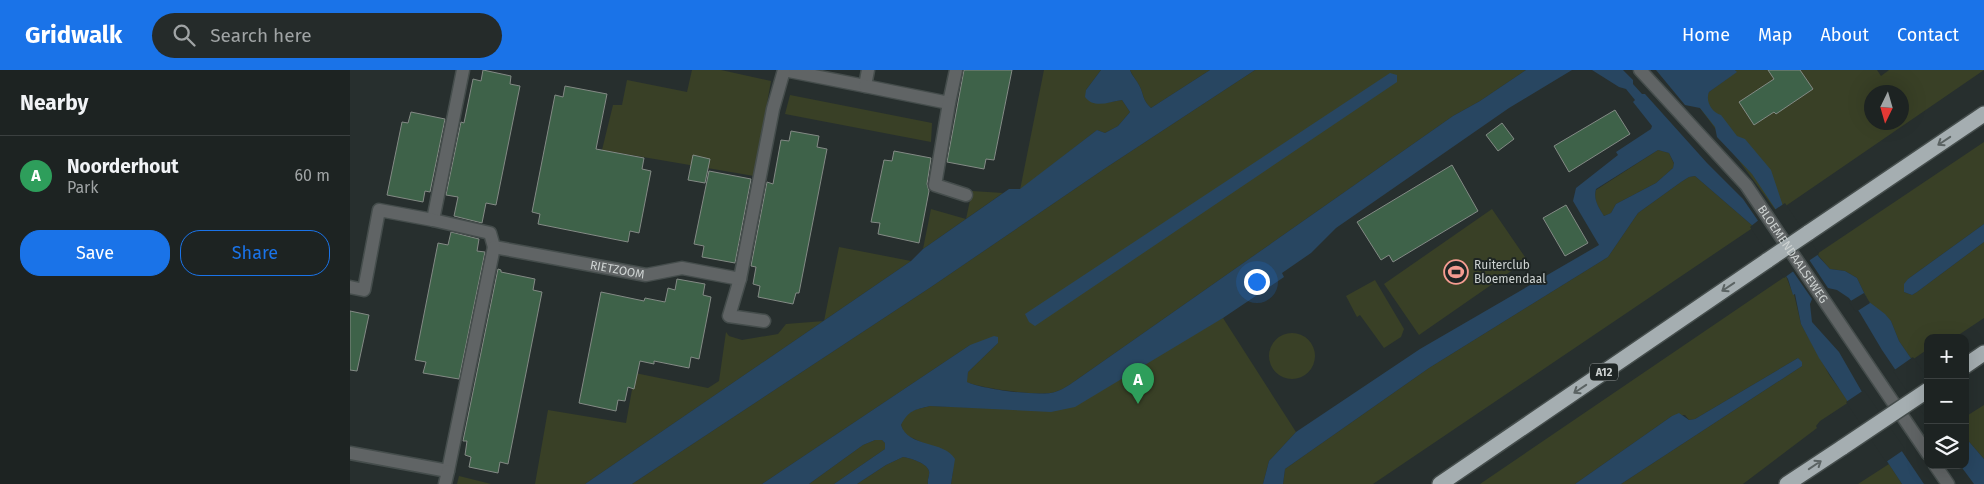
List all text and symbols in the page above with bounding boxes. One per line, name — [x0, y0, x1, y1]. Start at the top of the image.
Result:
search box — [152, 13, 502, 58]
text: Gridwalk — [25, 21, 122, 49]
icon: search — [170, 21, 198, 49]
text: Search here — [210, 24, 312, 47]
text: Home — [1682, 24, 1730, 46]
text: Map — [1758, 24, 1792, 46]
text: About — [1820, 24, 1869, 46]
text: Contact — [1897, 24, 1959, 46]
north arrow — [1864, 85, 1909, 130]
text: Nearby — [20, 90, 88, 116]
one-way arrow — [1937, 136, 1951, 146]
text: Noorderhout — [67, 155, 179, 178]
text: A — [31, 166, 41, 185]
text: 60 m — [295, 166, 330, 185]
text: Park — [67, 178, 99, 197]
street label: BLOEMENDAALSEWEG — [1755, 203, 1831, 306]
button: Save — [20, 230, 170, 276]
button: Share — [180, 230, 330, 276]
street label: RIETZOOM — [589, 258, 646, 282]
place label: Ruiterclub Bloemendaal — [1474, 258, 1546, 286]
sports icon: Ruiterclub Bloemendaal — [1443, 259, 1469, 285]
your location — [1244, 269, 1270, 295]
one-way arrow — [1721, 282, 1735, 292]
map controls — [1924, 334, 1969, 469]
button: + — [1924, 334, 1969, 379]
pin: A — [1122, 363, 1154, 404]
road number: A12 — [1590, 364, 1618, 380]
button: − — [1924, 379, 1969, 424]
one-way arrow — [1573, 384, 1587, 394]
button: layers — [1924, 424, 1969, 469]
one-way arrow — [1807, 460, 1821, 470]

